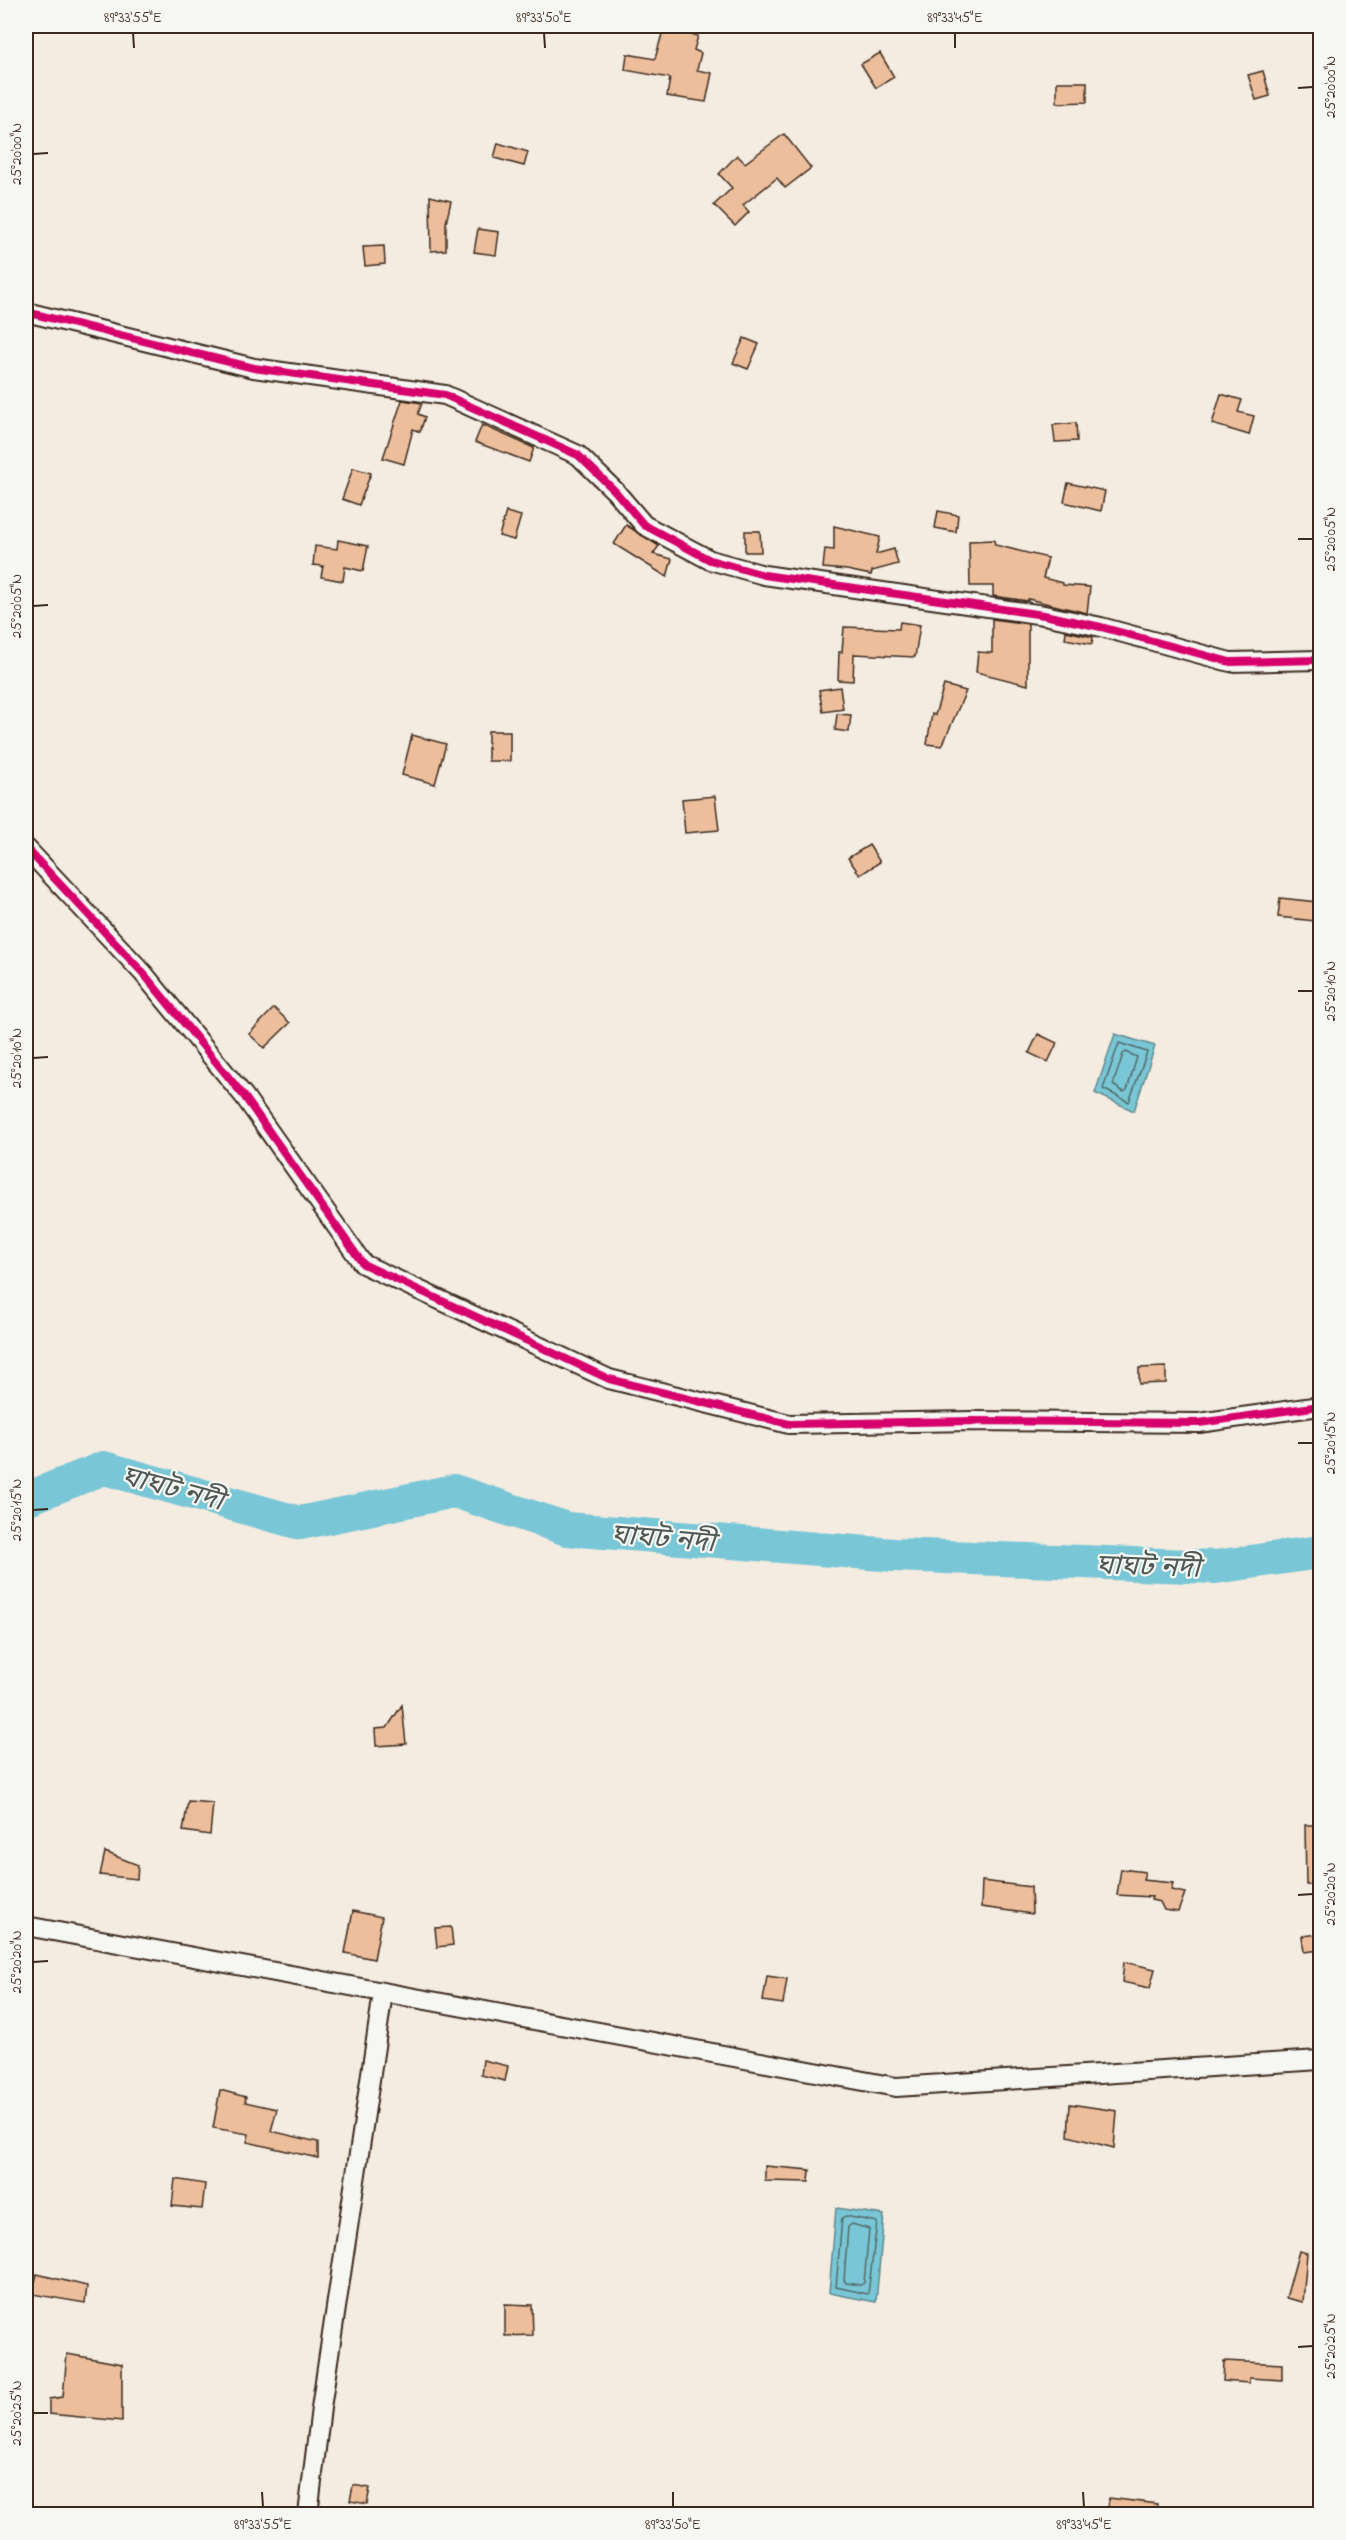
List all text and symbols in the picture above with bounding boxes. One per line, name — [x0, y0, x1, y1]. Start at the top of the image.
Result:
text: 89°33'55"E — [104, 7, 162, 29]
text: 89°33'50"E — [516, 7, 572, 29]
text: 89°33'45"E — [927, 7, 983, 29]
text: 25°20'00"N — [1320, 56, 1342, 118]
text: 25°20'00"N — [6, 123, 28, 185]
text: 25°20'05"N — [1320, 507, 1342, 571]
text: 25°20'05"N — [6, 574, 28, 638]
text: 25°20'10"N — [1320, 961, 1342, 1021]
text: 25°20'10"N — [6, 1028, 28, 1088]
text: 25°20'15"N — [1320, 1412, 1342, 1474]
water label: ঘাঘট নদী — [116, 1457, 233, 1525]
text: 25°20'15"N — [6, 1479, 28, 1541]
water label: ঘাঘট নদী — [609, 1516, 722, 1566]
water label: ঘাঘট নদী — [1095, 1546, 1206, 1591]
text: 25°20'20"N — [1320, 1862, 1342, 1926]
text: 25°20'20"N — [6, 1930, 28, 1994]
text: 25°20'25"N — [1320, 2313, 1342, 2379]
text: 25°20'25"N — [6, 2380, 28, 2446]
text: 89°33'55"E — [234, 2514, 292, 2536]
text: 89°33'50"E — [645, 2514, 701, 2536]
text: 89°33'45"E — [1056, 2514, 1112, 2536]

